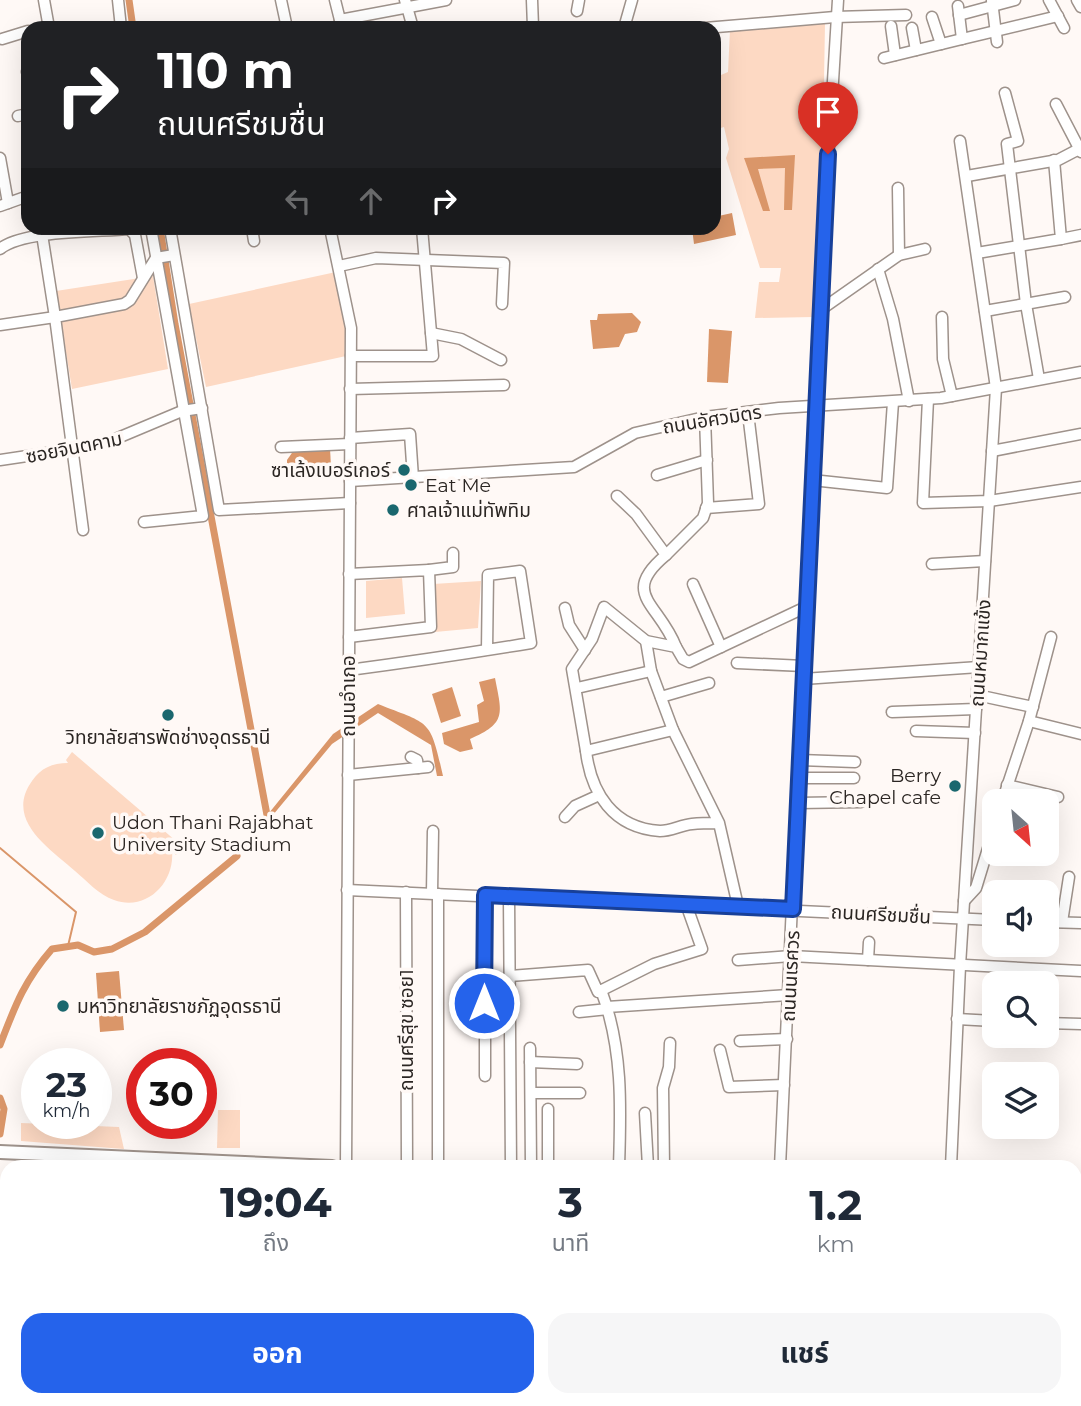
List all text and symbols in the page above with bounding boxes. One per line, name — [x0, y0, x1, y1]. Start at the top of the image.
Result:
text: 110 m — [157, 41, 294, 100]
icon: right — [42, 49, 133, 140]
pin — [798, 82, 858, 154]
icon: arrive — [809, 93, 847, 131]
text: ถนนศรีชมชื่น — [157, 104, 326, 143]
icon: left — [279, 182, 317, 220]
icon: ahead — [352, 182, 390, 220]
icon: right — [425, 182, 463, 220]
street label: ถนนอัศวมิตร — [661, 400, 763, 439]
street label: ซอยจินตคาม — [24, 427, 124, 468]
place label: ซาเล้งเบอร์เกอร์ — [271, 459, 391, 482]
marker: ซาเล้งเบอร์เกอร์ — [396, 462, 412, 478]
place label: Eat Me — [425, 474, 491, 497]
marker: Eat Me — [403, 477, 419, 493]
place label: ศาลเจ้าแม่ทัพทิม — [407, 499, 531, 522]
marker: ศาลเจ้าแม่ทัพทิม — [385, 502, 401, 518]
street label: ถนนหมากแข้ง — [965, 598, 996, 708]
street label: ถนนอำเภอ — [337, 655, 360, 737]
marker: วิทยาลัยสารพัดช่างอุดรธานี — [160, 707, 176, 723]
place label: วิทยาลัยสารพัดช่างอุดรธานี — [65, 726, 270, 749]
place label: Berry Chapel cafe — [829, 764, 942, 809]
marker: Berry Chapel cafe — [947, 778, 963, 794]
north arrow — [982, 789, 1059, 866]
map controls — [982, 789, 1059, 1139]
place label: Udon Thani Rajabhat University Stadium — [112, 811, 314, 856]
marker: Udon Thani Rajabhat University Stadium — [90, 825, 106, 841]
button: sound — [982, 880, 1059, 957]
street label: ถนนศรีชมชื่น — [830, 898, 932, 929]
street label: ถนนนเรศวร — [777, 930, 804, 1022]
position arrow — [447, 966, 521, 1040]
street label: ถนนศรีสุข ซอย1 — [395, 969, 418, 1091]
button: search — [982, 971, 1059, 1048]
place label: มหาวิทยาลัยราชภัฏอุดรธานี — [77, 995, 282, 1018]
marker: มหาวิทยาลัยราชภัฏอุดรธานี — [55, 998, 71, 1014]
speed limit sign: 30 — [126, 1048, 217, 1139]
button: layers — [982, 1062, 1059, 1139]
text: 23 — [46, 1063, 87, 1106]
text: km/h — [42, 1100, 91, 1122]
text: 19:04 — [220, 1176, 332, 1228]
text: 3 — [558, 1176, 583, 1228]
text: 1.2 — [809, 1179, 862, 1231]
text: ถึง — [263, 1229, 289, 1257]
text: นาที — [552, 1229, 589, 1257]
text: km — [817, 1230, 855, 1258]
button: ออก — [21, 1313, 534, 1393]
button: แชร์ — [548, 1313, 1061, 1393]

